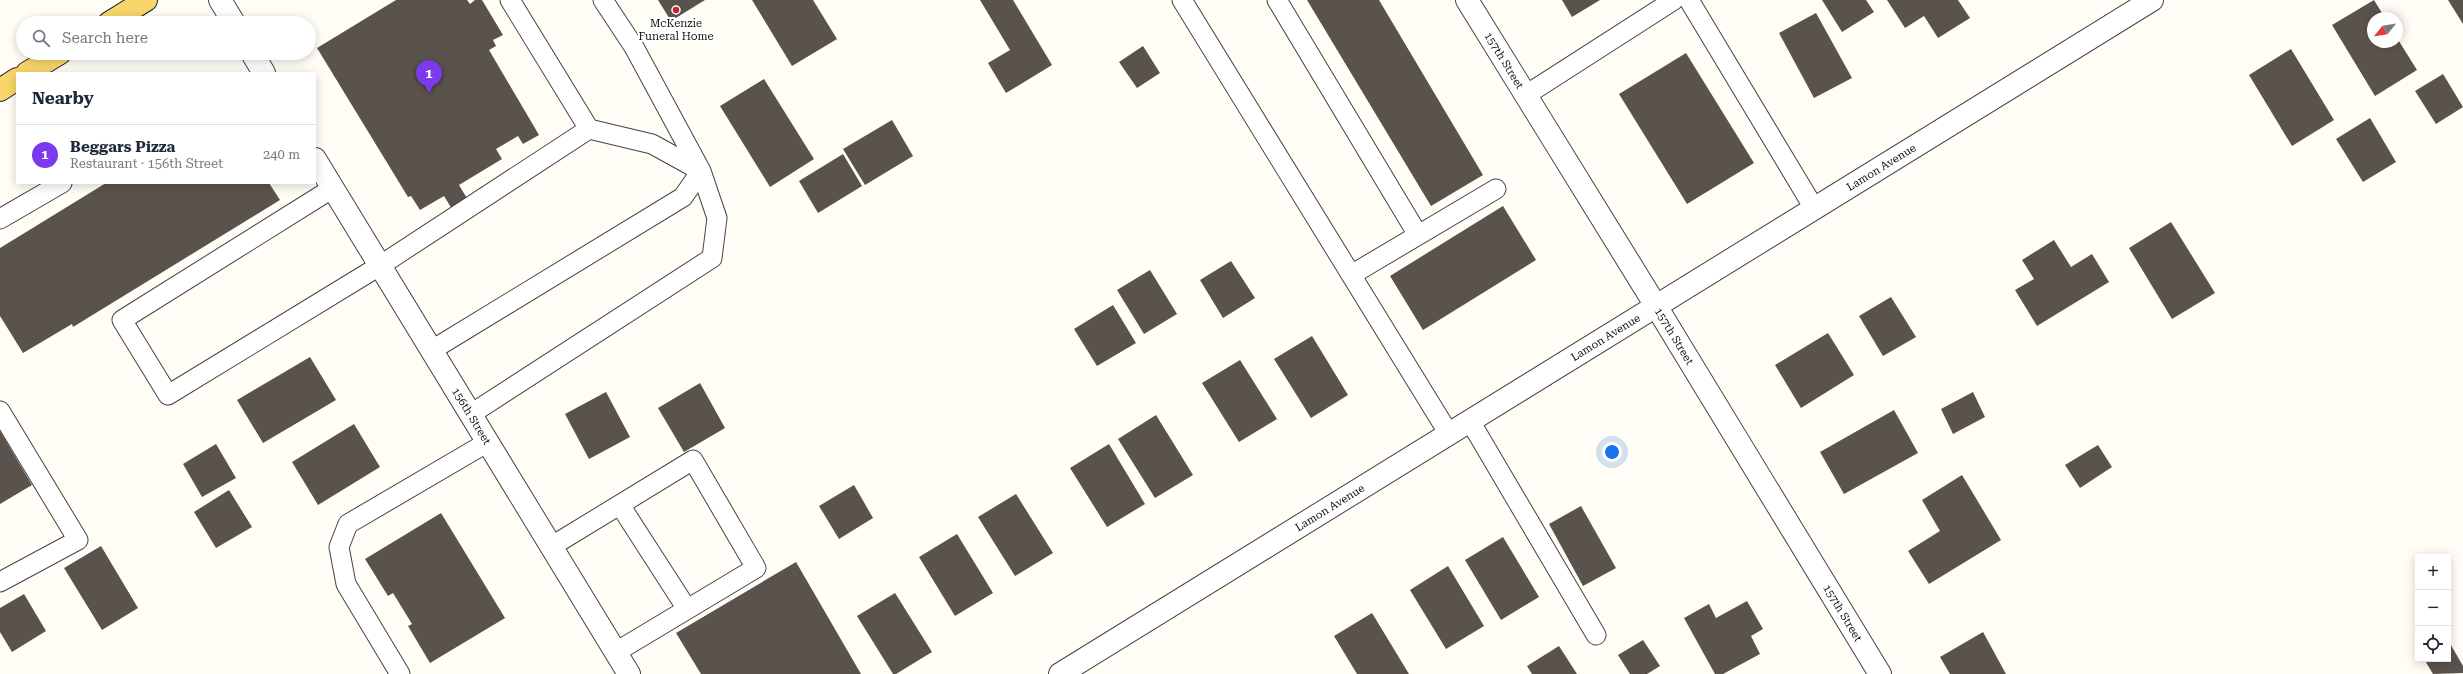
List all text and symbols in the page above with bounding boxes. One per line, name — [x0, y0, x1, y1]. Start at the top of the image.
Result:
marker: McKenzie Funeral Home — [671, 5, 681, 15]
north arrow — [2367, 12, 2403, 48]
search box — [16, 16, 316, 60]
place label: McKenzie Funeral Home — [638, 17, 714, 43]
icon: search — [30, 27, 52, 49]
text: Search here — [62, 29, 148, 47]
street label: 157th Street — [1482, 30, 1526, 91]
pin: 1 — [416, 60, 442, 93]
text: Nearby — [32, 88, 94, 108]
text: Beggars Pizza — [70, 138, 175, 156]
street label: Lamon Avenue — [1844, 141, 1919, 194]
text: 1 — [41, 147, 49, 162]
text: 240 m — [263, 147, 300, 162]
text: Restaurant · 156th Street — [70, 156, 223, 171]
street label: 157th Street — [1652, 306, 1696, 367]
street label: Lamon Avenue — [1569, 311, 1643, 364]
street label: 156th Street — [449, 385, 494, 447]
your location — [1602, 442, 1622, 462]
street label: Lamon Avenue — [1293, 482, 1367, 534]
map controls — [2415, 554, 2451, 662]
button: + — [2415, 554, 2451, 590]
street label: 157th Street — [1820, 582, 1865, 644]
button: − — [2415, 590, 2451, 626]
button: locate — [2415, 626, 2451, 662]

